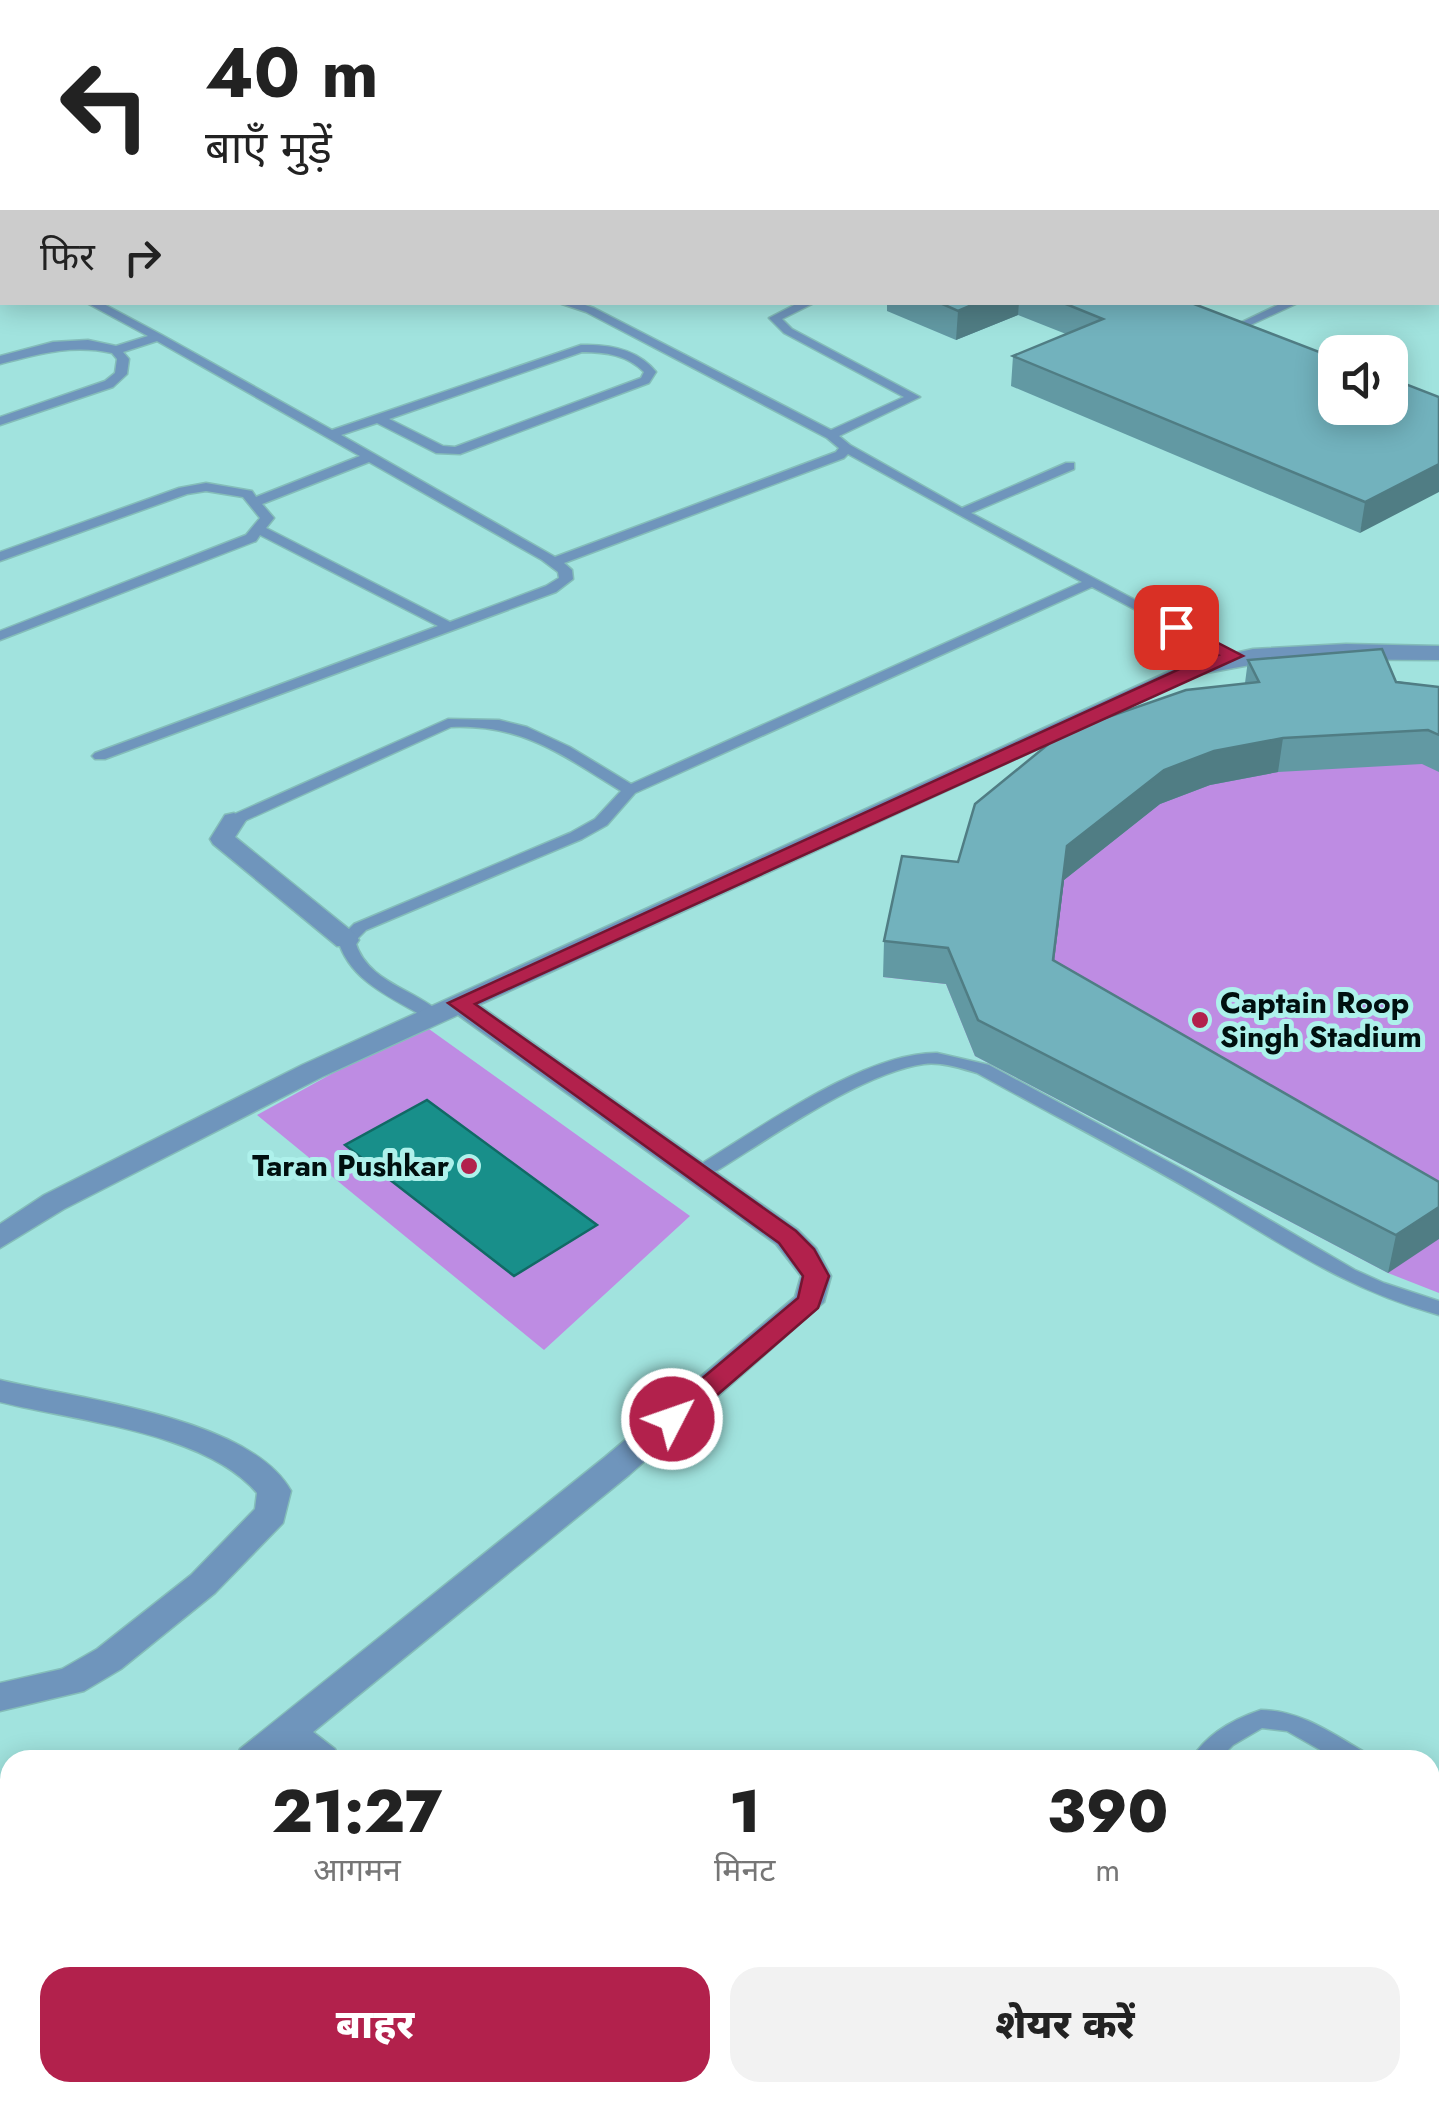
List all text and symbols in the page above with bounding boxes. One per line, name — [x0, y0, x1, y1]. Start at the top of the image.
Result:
text: 40 m — [205, 22, 379, 123]
icon: left — [40, 40, 170, 170]
text: बाएँ मुड़ें — [205, 115, 332, 180]
text: फिर — [40, 229, 95, 284]
icon: right — [115, 230, 170, 285]
map controls — [1318, 335, 1408, 425]
button: sound — [1318, 335, 1408, 425]
pin — [1134, 585, 1219, 670]
icon: arrive — [1149, 600, 1204, 655]
place label: Captain Roop Singh Stadium — [1220, 981, 1422, 1058]
marker: Captain Roop Singh Stadium — [1189, 1009, 1211, 1031]
place label: Taran Pushkar — [252, 1144, 450, 1187]
marker: Taran Pushkar — [458, 1155, 480, 1177]
position arrow — [620, 1367, 724, 1471]
text: 21:27 — [272, 1768, 442, 1855]
text: 1 — [729, 1768, 761, 1855]
text: 390 — [1047, 1768, 1168, 1855]
text: आगमन — [313, 1847, 401, 1893]
text: मिनट — [714, 1847, 775, 1893]
text: m — [1095, 1847, 1120, 1893]
button: बाहर — [40, 1967, 710, 2082]
button: शेयर करें — [730, 1967, 1400, 2082]

